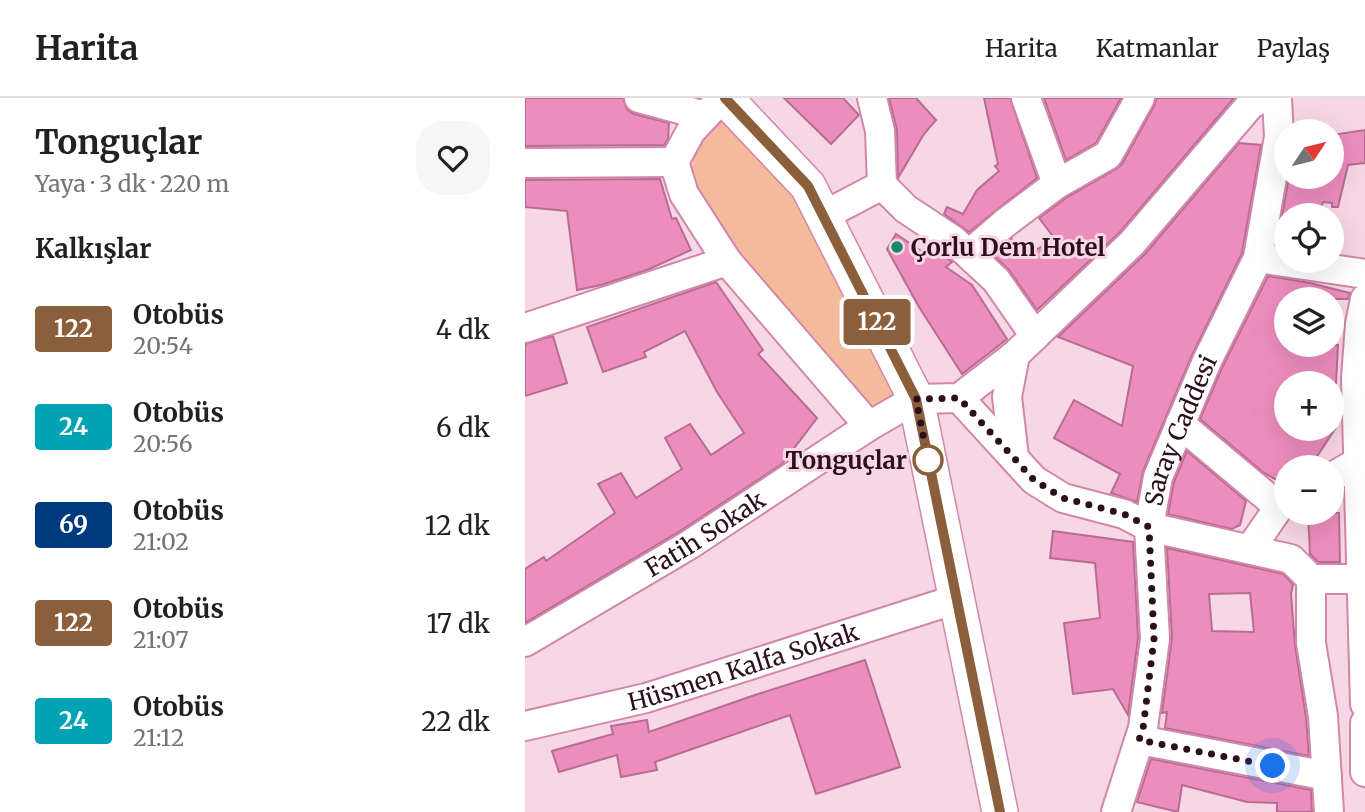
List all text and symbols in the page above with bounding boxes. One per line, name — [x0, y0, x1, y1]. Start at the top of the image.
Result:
text: Harita — [35, 28, 138, 69]
text: Harita — [985, 33, 1058, 64]
text: Katmanlar — [1096, 33, 1219, 64]
text: Paylaş — [1257, 33, 1330, 64]
north arrow — [1274, 119, 1344, 189]
map controls — [1274, 119, 1344, 525]
button: heart — [416, 121, 490, 195]
text: Tonguçlar — [35, 122, 202, 163]
text: Yaya · 3 dk · 220 m — [35, 169, 229, 198]
button: locate — [1274, 203, 1344, 273]
text: Kalkışlar — [35, 232, 151, 265]
place label: Çorlu Dem Hotel — [911, 232, 1105, 263]
marker: Çorlu Dem Hotel — [889, 239, 905, 255]
button: layers — [1274, 287, 1344, 357]
text: Otobüs — [133, 298, 224, 331]
line badge: 122 — [837, 299, 917, 345]
text: 122 — [858, 306, 896, 337]
text: 122 — [54, 313, 93, 344]
text: 4 dk — [436, 313, 490, 346]
text: 20:54 — [133, 331, 193, 360]
street label: Saray Caddesi — [1138, 349, 1223, 508]
button: + — [1274, 371, 1344, 441]
text: Otobüs — [133, 396, 224, 429]
text: 24 — [59, 411, 88, 442]
text: 6 dk — [436, 411, 490, 444]
text: 20:56 — [133, 429, 193, 458]
place label: Tonguçlar — [785, 445, 907, 476]
marker: Tonguçlar — [913, 445, 943, 475]
button: − — [1274, 455, 1344, 525]
street label: Fatih Sokak — [639, 483, 771, 583]
text: Otobüs — [133, 494, 224, 527]
text: 69 — [59, 509, 88, 540]
text: 12 dk — [425, 509, 490, 542]
text: 21:02 — [133, 527, 189, 556]
text: Otobüs — [133, 592, 224, 625]
text: 122 — [54, 607, 93, 638]
text: 17 dk — [427, 607, 490, 640]
street label: Hüsmen Kalfa Sokak — [625, 616, 863, 717]
text: 21:07 — [133, 625, 189, 654]
text: Otobüs — [133, 690, 224, 723]
text: 24 — [59, 705, 88, 736]
text: 22 dk — [421, 705, 490, 738]
text: 21:12 — [133, 723, 184, 752]
your location — [1255, 748, 1290, 783]

